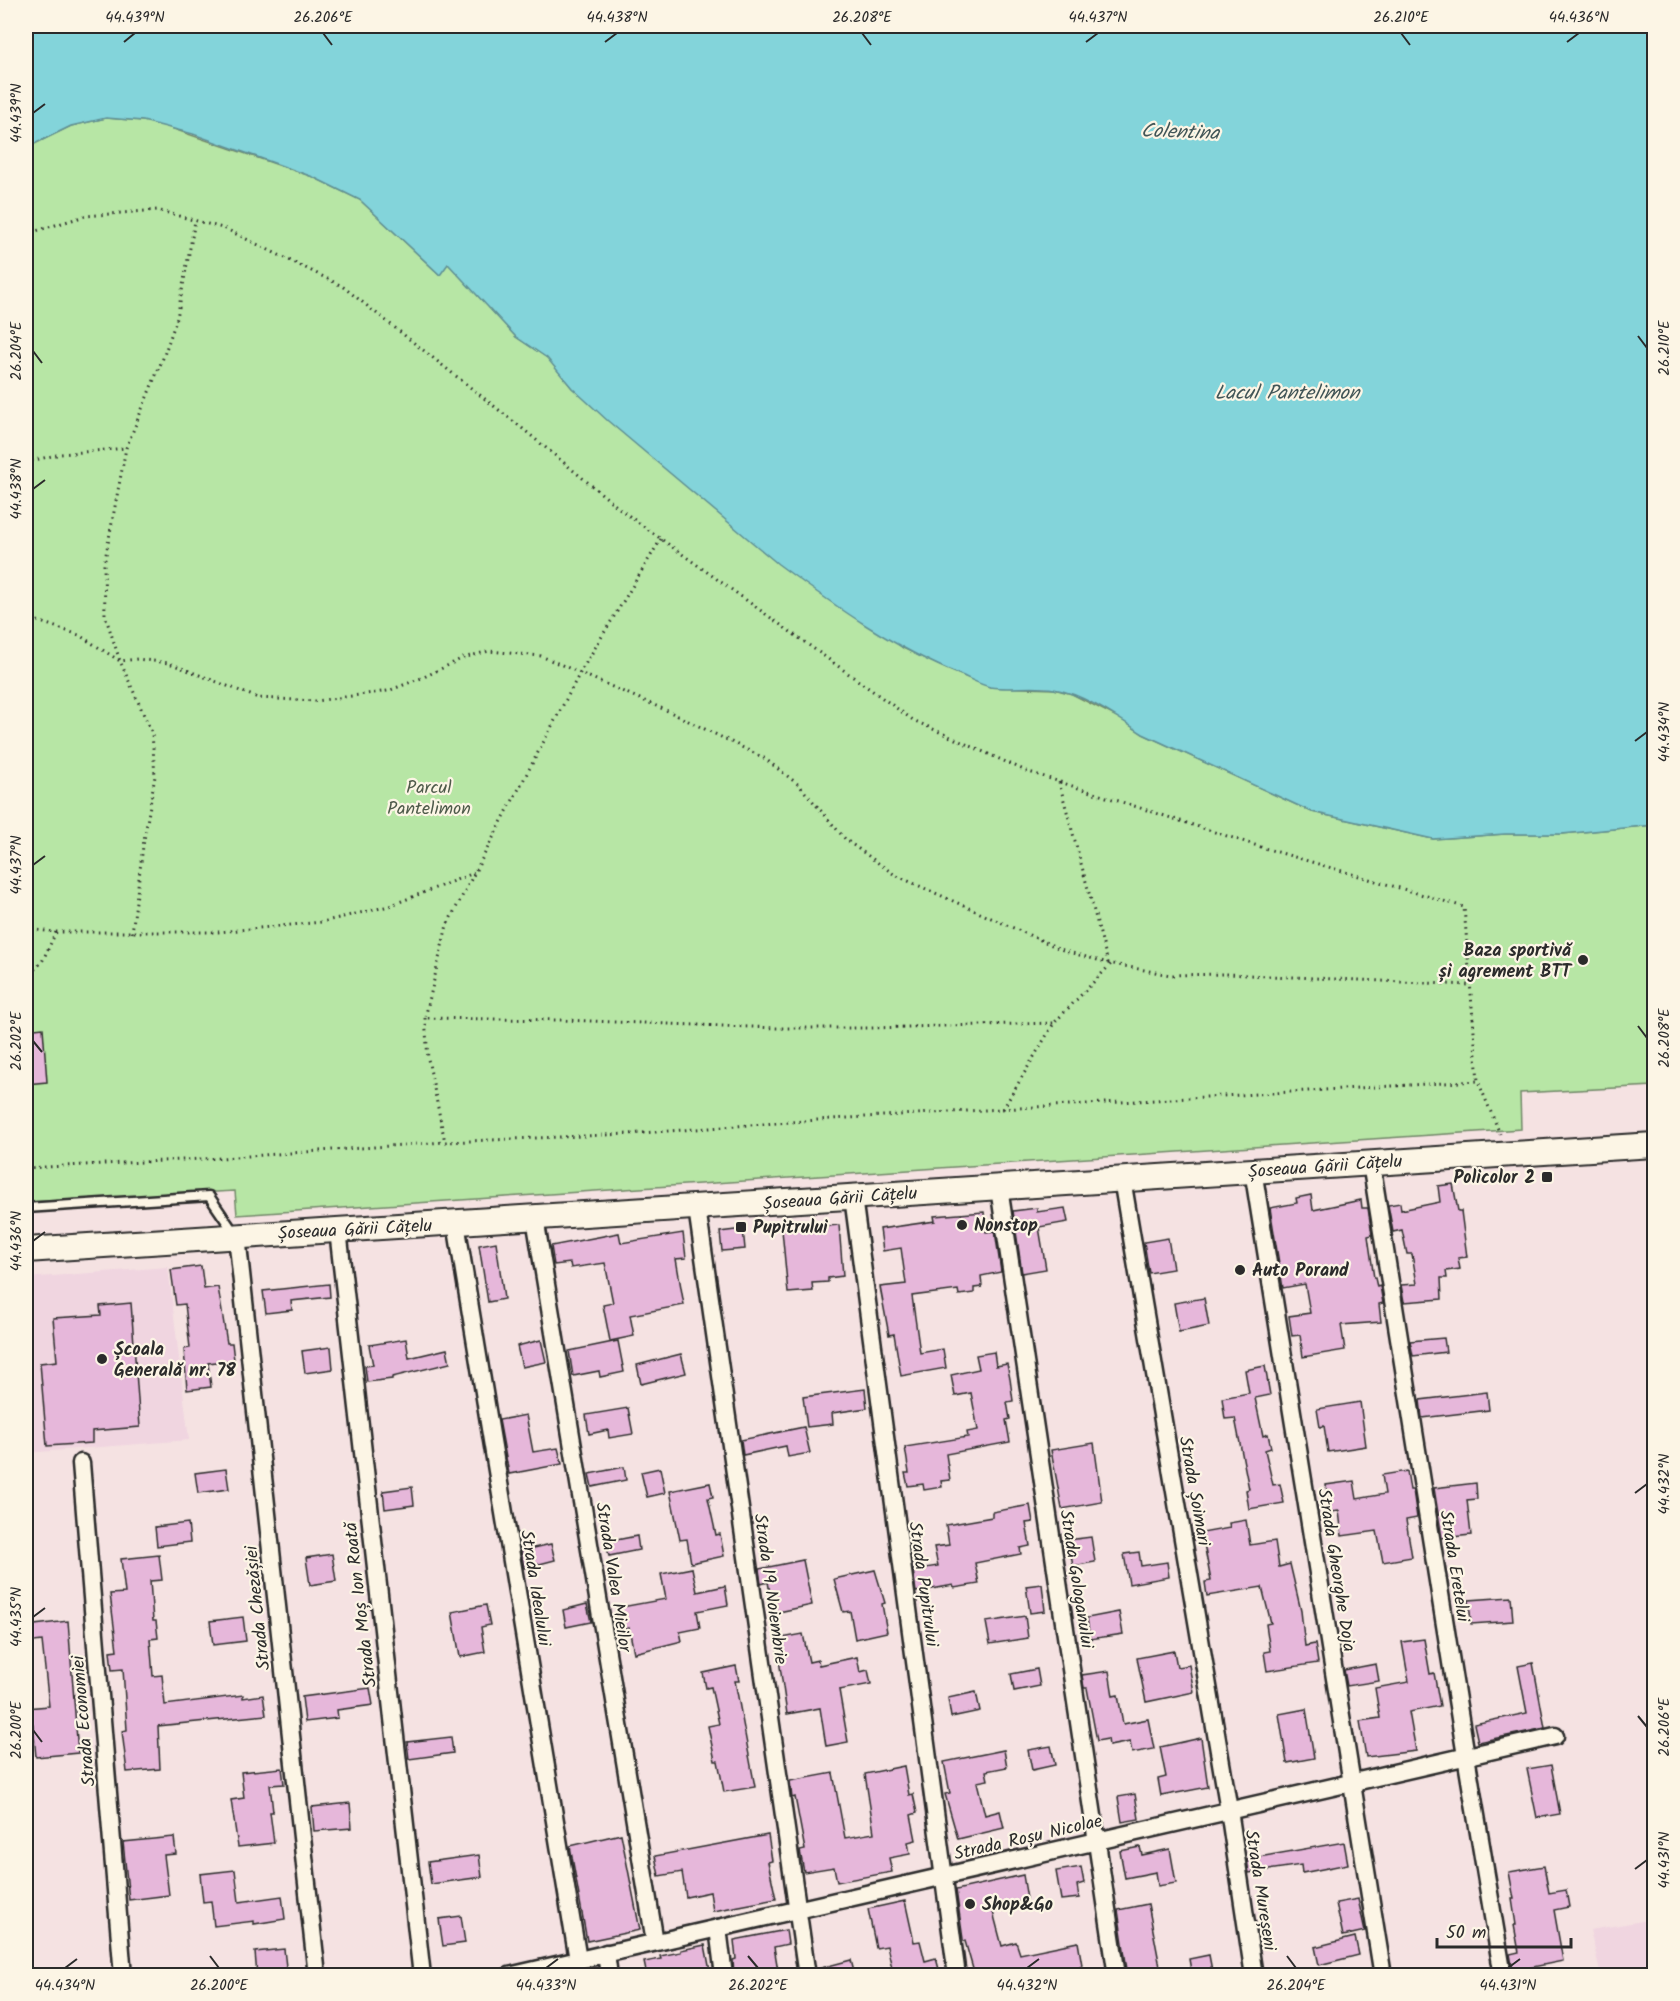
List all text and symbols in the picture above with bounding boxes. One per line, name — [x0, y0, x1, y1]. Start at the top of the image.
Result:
text: 44.439°N — [105, 6, 165, 30]
text: 26.206°E — [293, 6, 354, 30]
text: 44.438°N — [586, 6, 648, 30]
text: 26.208°E — [832, 6, 893, 30]
text: 44.437°N — [1068, 6, 1128, 30]
text: 26.210°E — [1373, 6, 1430, 30]
text: 44.436°N — [1549, 6, 1609, 30]
text: 44.439°N — [5, 83, 29, 143]
water label: Colentina — [1140, 116, 1221, 150]
text: 26.210°E — [1653, 319, 1677, 376]
text: 26.204°E — [5, 320, 29, 380]
water label: Lacul Pantelimon — [1215, 378, 1361, 410]
text: 44.438°N — [5, 458, 29, 520]
text: 44.434°N — [1653, 702, 1677, 762]
park label: Parcul Pantelimon — [387, 774, 471, 824]
text: 44.437°N — [5, 835, 29, 895]
place label: Baza sportivă și agrement BTT — [1438, 937, 1573, 987]
marker: Baza sportivă și agrement BTT — [1576, 953, 1590, 967]
text: 26.208°E — [1653, 1007, 1677, 1068]
text: 26.202°E — [5, 1010, 29, 1071]
street label: Șoseaua Gării Cățelu — [1247, 1148, 1404, 1187]
place label: Policolor 2 — [1453, 1164, 1535, 1193]
marker: Policolor 2 — [1540, 1170, 1554, 1184]
street label: Șoseaua Gării Cățelu — [762, 1180, 919, 1219]
text: 44.436°N — [5, 1211, 29, 1271]
street label: Șoseaua Gării Cățelu — [277, 1212, 433, 1249]
place label: Nonstop — [974, 1212, 1038, 1241]
place label: Pupitrului — [753, 1214, 828, 1243]
marker: Nonstop — [955, 1218, 969, 1232]
marker: Pupitrului — [734, 1220, 748, 1234]
place label: Auto Porand — [1252, 1257, 1349, 1286]
marker: Auto Porand — [1233, 1263, 1247, 1277]
place label: Școala Generală nr. 78 — [114, 1336, 236, 1386]
marker: Școala Generală nr. 78 — [95, 1352, 109, 1366]
street label: Strada Șoimari — [1170, 1434, 1218, 1549]
text: 44.432°N — [1653, 1454, 1677, 1514]
street label: Strada Gheorghe Doja — [1308, 1487, 1363, 1654]
street label: Strada Valea Mieilor — [586, 1500, 639, 1655]
street label: Strada Gologanului — [1050, 1508, 1101, 1651]
street label: Strada Eretelui — [1430, 1508, 1477, 1625]
street label: Strada 19 Noiembrie — [745, 1512, 794, 1667]
street label: Strada Moș Ion Roată — [337, 1519, 386, 1689]
street label: Strada Pupitrului — [899, 1520, 946, 1649]
street label: Strada Idealului — [511, 1528, 558, 1649]
street label: Strada Chezășiei — [237, 1544, 279, 1671]
text: 44.435°N — [5, 1587, 29, 1647]
street label: Strada Economiei — [64, 1654, 105, 1787]
text: 26.206°E — [1653, 1696, 1677, 1757]
text: 26.200°E — [5, 1700, 29, 1759]
street label: Strada Roșu Nicolae — [951, 1807, 1105, 1870]
street label: Strada Mureșeni — [1236, 1828, 1284, 1954]
text: 44.431°N — [1653, 1832, 1677, 1888]
place label: Shop&Go — [982, 1891, 1053, 1920]
marker: Shop&Go — [963, 1897, 977, 1911]
scale bar — [1437, 1911, 1570, 1949]
text: 50 m — [1446, 1919, 1486, 1948]
text: 44.434°N — [35, 1974, 95, 1998]
text: 26.200°E — [190, 1974, 249, 1998]
text: 44.433°N — [516, 1974, 576, 1998]
text: 26.202°E — [728, 1974, 789, 1998]
text: 44.432°N — [997, 1974, 1057, 1998]
text: 26.204°E — [1267, 1974, 1327, 1998]
text: 44.431°N — [1480, 1974, 1536, 1998]

